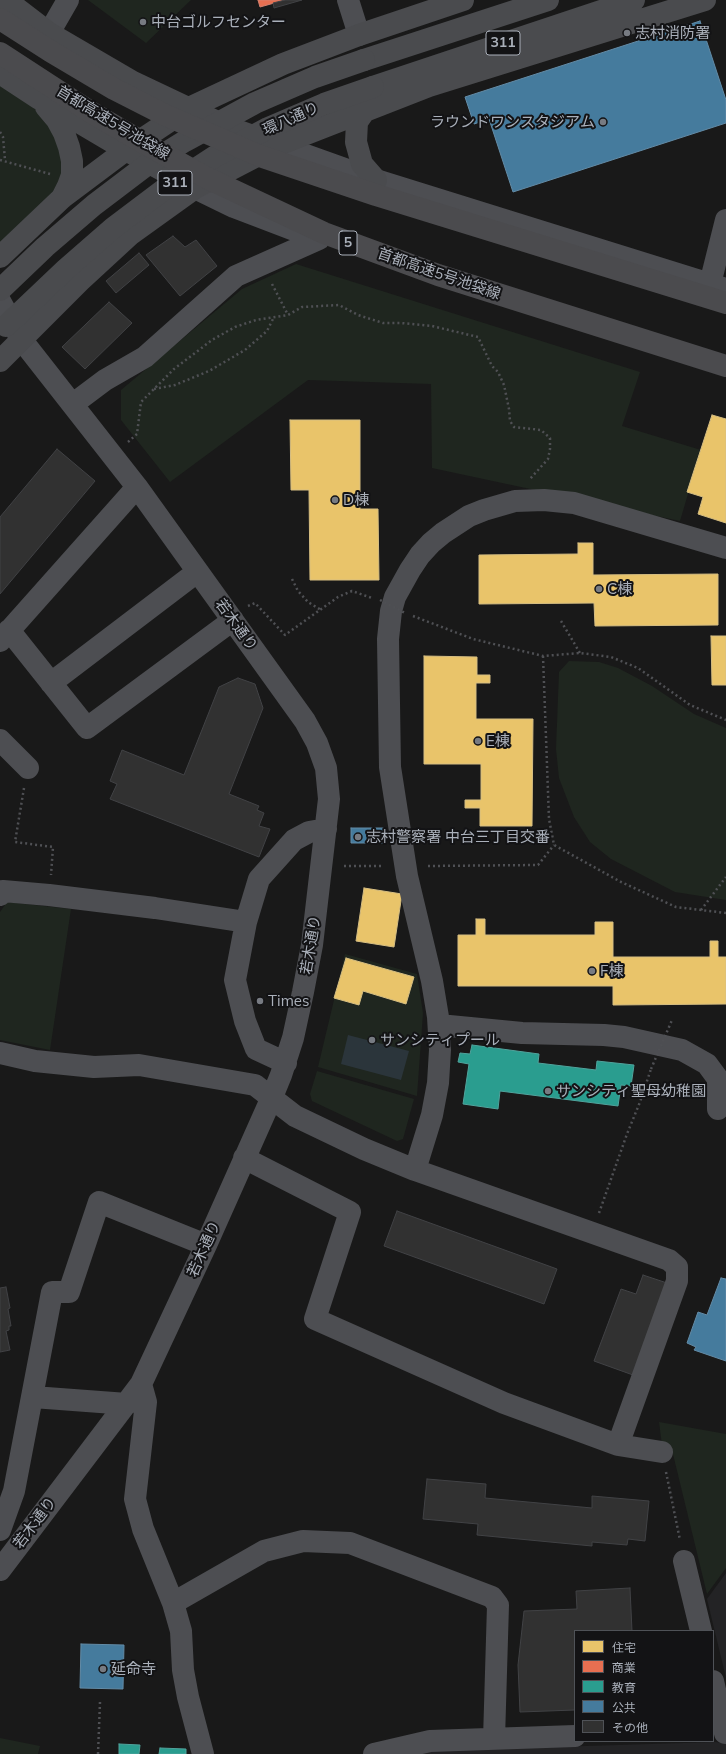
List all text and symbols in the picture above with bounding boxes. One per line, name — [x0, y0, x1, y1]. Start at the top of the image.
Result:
place label: 中台ゴルフセンター — [151, 13, 286, 31]
marker: 中台ゴルフセンター — [138, 17, 148, 27]
place label: 志村消防署 — [635, 24, 710, 42]
marker: 志村消防署 — [622, 28, 632, 38]
road number: 311 — [486, 31, 520, 55]
street label: 首都高速5号池袋線 — [53, 82, 173, 164]
street label: 環八通り — [260, 99, 322, 139]
place label: ラウンドワンスタジアム — [430, 113, 595, 131]
marker: ラウンドワンスタジアム — [598, 117, 608, 127]
road number: 311 — [158, 171, 192, 195]
road number: 5 — [339, 231, 357, 255]
street label: 首都高速5号池袋線 — [375, 244, 503, 304]
place label: D棟 — [343, 491, 369, 509]
marker: D棟 — [330, 495, 340, 505]
place label: C棟 — [607, 580, 632, 598]
marker: C棟 — [594, 584, 604, 594]
street label: 若木通り — [211, 595, 261, 655]
place label: E棟 — [486, 732, 510, 750]
marker: E棟 — [473, 736, 483, 746]
place label: 志村警察署 中台三丁目交番 — [366, 828, 550, 846]
marker: 志村警察署 中台三丁目交番 — [353, 832, 363, 842]
street label: 若木通り — [297, 914, 325, 976]
place label: F棟 — [600, 962, 623, 980]
marker: F棟 — [587, 966, 597, 976]
place label: Times — [268, 992, 309, 1010]
marker: Times — [255, 996, 265, 1006]
place label: サンシティプール — [380, 1031, 500, 1049]
marker: サンシティプール — [367, 1035, 377, 1045]
place label: サンシティ聖母幼稚園 — [556, 1082, 706, 1100]
marker: サンシティ聖母幼稚園 — [543, 1086, 553, 1096]
street label: 若木通り — [184, 1218, 224, 1280]
street label: 若木通り — [10, 1494, 60, 1552]
legend — [574, 1630, 714, 1742]
text: 住宅 — [612, 1640, 636, 1655]
place label: 延命寺 — [111, 1660, 156, 1678]
text: 商業 — [612, 1660, 636, 1675]
marker: 延命寺 — [98, 1664, 108, 1674]
text: 教育 — [612, 1680, 636, 1695]
text: 公共 — [612, 1700, 636, 1715]
text: その他 — [612, 1720, 648, 1735]

